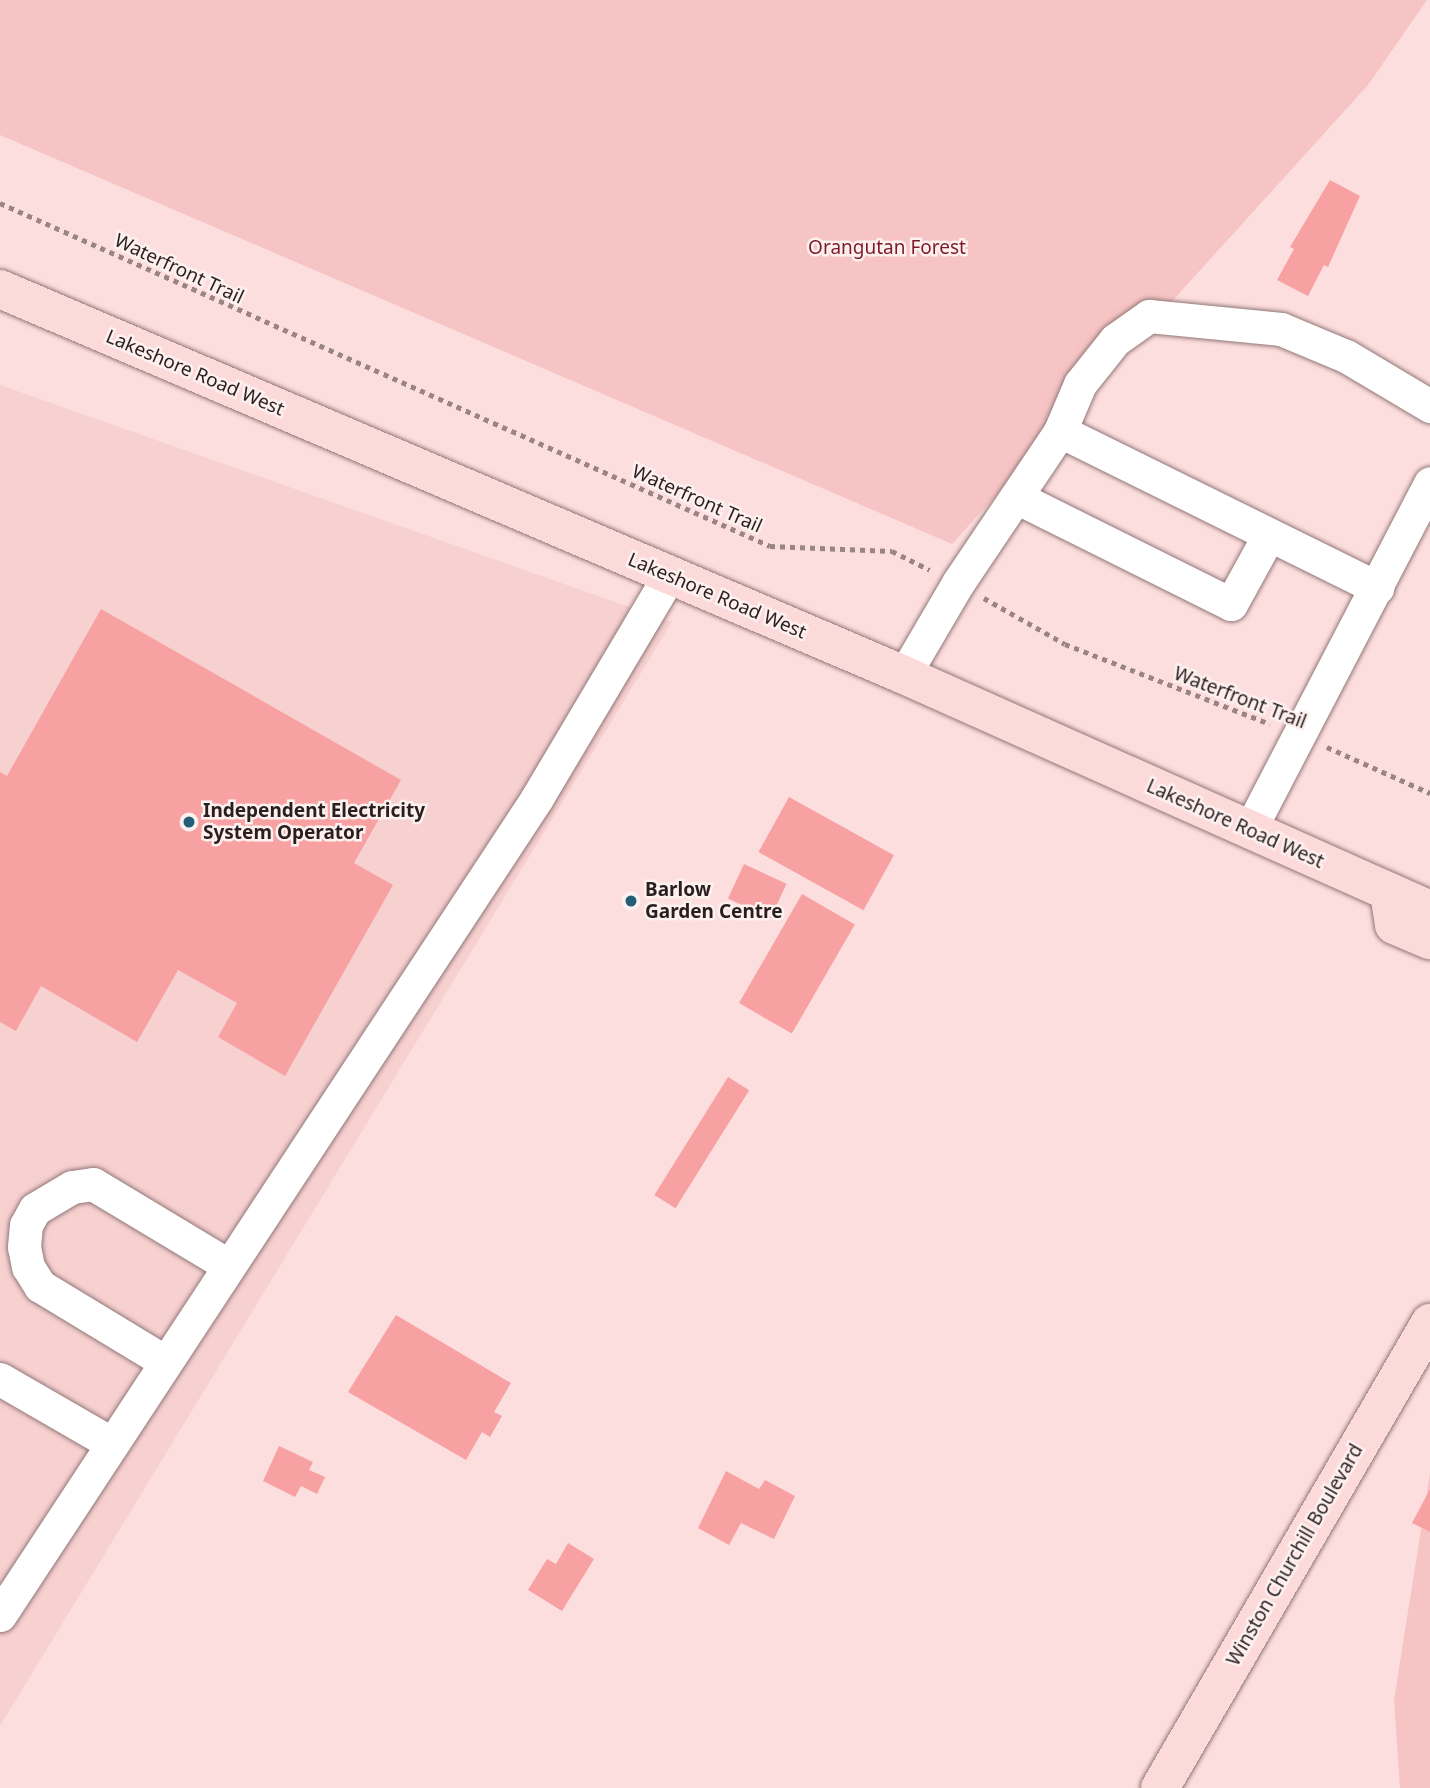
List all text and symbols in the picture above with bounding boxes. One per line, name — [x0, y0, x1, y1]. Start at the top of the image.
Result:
street label: Waterfront Trail — [111, 229, 247, 309]
park label: Orangutan Forest — [808, 237, 966, 259]
street label: Lakeshore Road West — [102, 325, 288, 421]
street label: Waterfront Trail — [628, 460, 766, 538]
street label: Lakeshore Road West — [624, 548, 810, 644]
street label: Waterfront Trail — [1171, 662, 1309, 734]
street label: Lakeshore Road West — [1143, 775, 1327, 873]
place label: Independent Electricity System Operator — [203, 800, 425, 844]
marker: Independent Electricity System Operator — [181, 814, 197, 830]
place label: Barlow Garden Centre — [645, 879, 782, 923]
marker: Barlow Garden Centre — [623, 893, 639, 909]
street label: Winston Churchill Boulevard — [1222, 1440, 1368, 1670]

